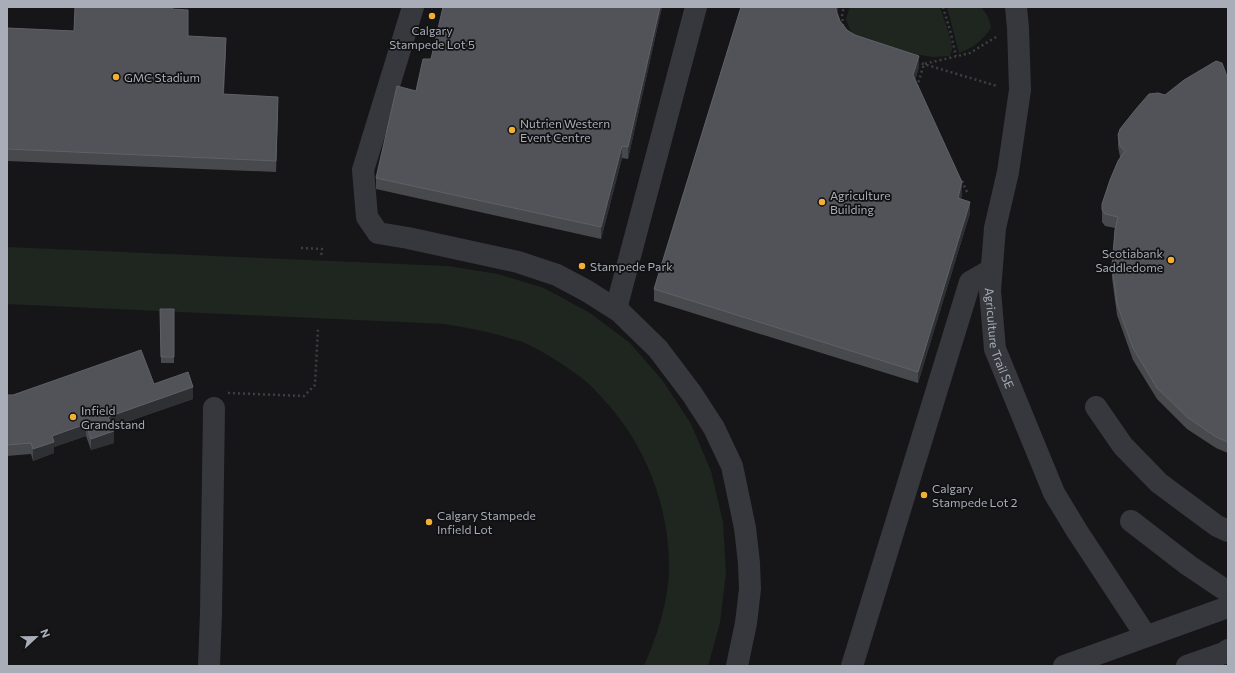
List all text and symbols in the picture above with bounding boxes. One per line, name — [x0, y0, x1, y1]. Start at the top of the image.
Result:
marker: Calgary Stampede Lot 5 — [427, 11, 437, 21]
place label: Calgary Stampede Lot 5 — [389, 23, 475, 51]
place label: GMC Stadium — [124, 70, 200, 84]
marker: GMC Stadium — [111, 72, 121, 82]
place label: Nutrien Western Event Centre — [520, 116, 610, 144]
marker: Nutrien Western Event Centre — [507, 125, 517, 135]
place label: Agriculture Building — [830, 188, 891, 216]
marker: Agriculture Building — [817, 197, 827, 207]
place label: Scotiabank Saddledome — [1096, 246, 1163, 274]
marker: Scotiabank Saddledome — [1166, 255, 1176, 265]
place label: Stampede Park — [590, 259, 673, 273]
marker: Stampede Park — [577, 261, 587, 271]
street label: Agriculture Trail SE — [983, 287, 1017, 390]
place label: Infield Grandstand — [81, 403, 145, 431]
marker: Infield Grandstand — [68, 412, 78, 422]
place label: Calgary Stampede Lot 2 — [932, 481, 1018, 509]
marker: Calgary Stampede Lot 2 — [919, 490, 929, 500]
place label: Calgary Stampede Infield Lot — [437, 508, 536, 536]
marker: Calgary Stampede Infield Lot — [424, 517, 434, 527]
north arrow — [16, 617, 56, 657]
text: N — [38, 627, 53, 639]

